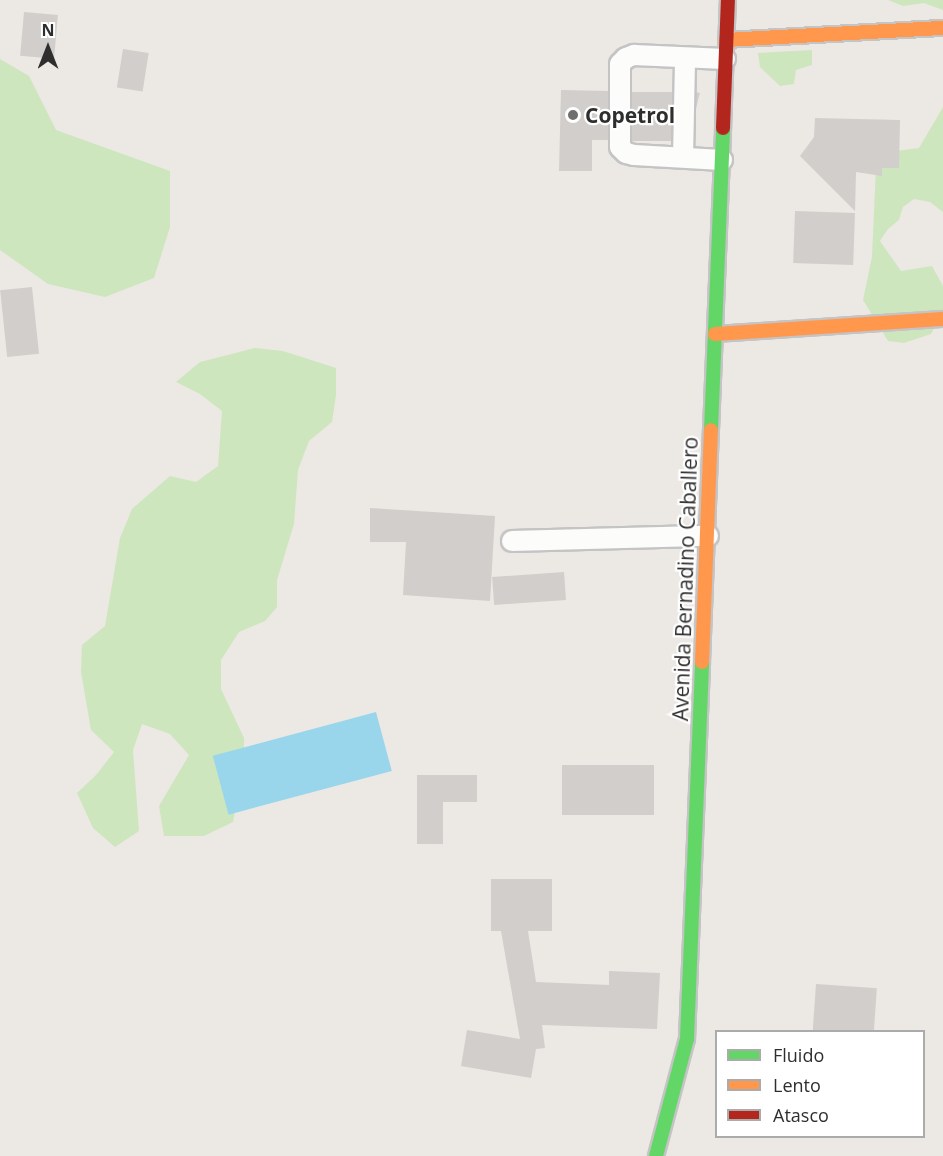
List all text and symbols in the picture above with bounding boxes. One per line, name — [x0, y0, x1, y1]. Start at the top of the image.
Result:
north arrow — [18, 18, 78, 78]
text: N — [41, 19, 55, 41]
place label: Copetrol — [585, 102, 675, 128]
marker: Copetrol — [566, 108, 580, 122]
street label: Avenida Bernadino Caballero — [667, 436, 703, 722]
legend — [715, 1030, 925, 1138]
text: Fluido — [773, 1043, 824, 1067]
text: Lento — [773, 1073, 821, 1097]
text: Atasco — [773, 1103, 829, 1127]

